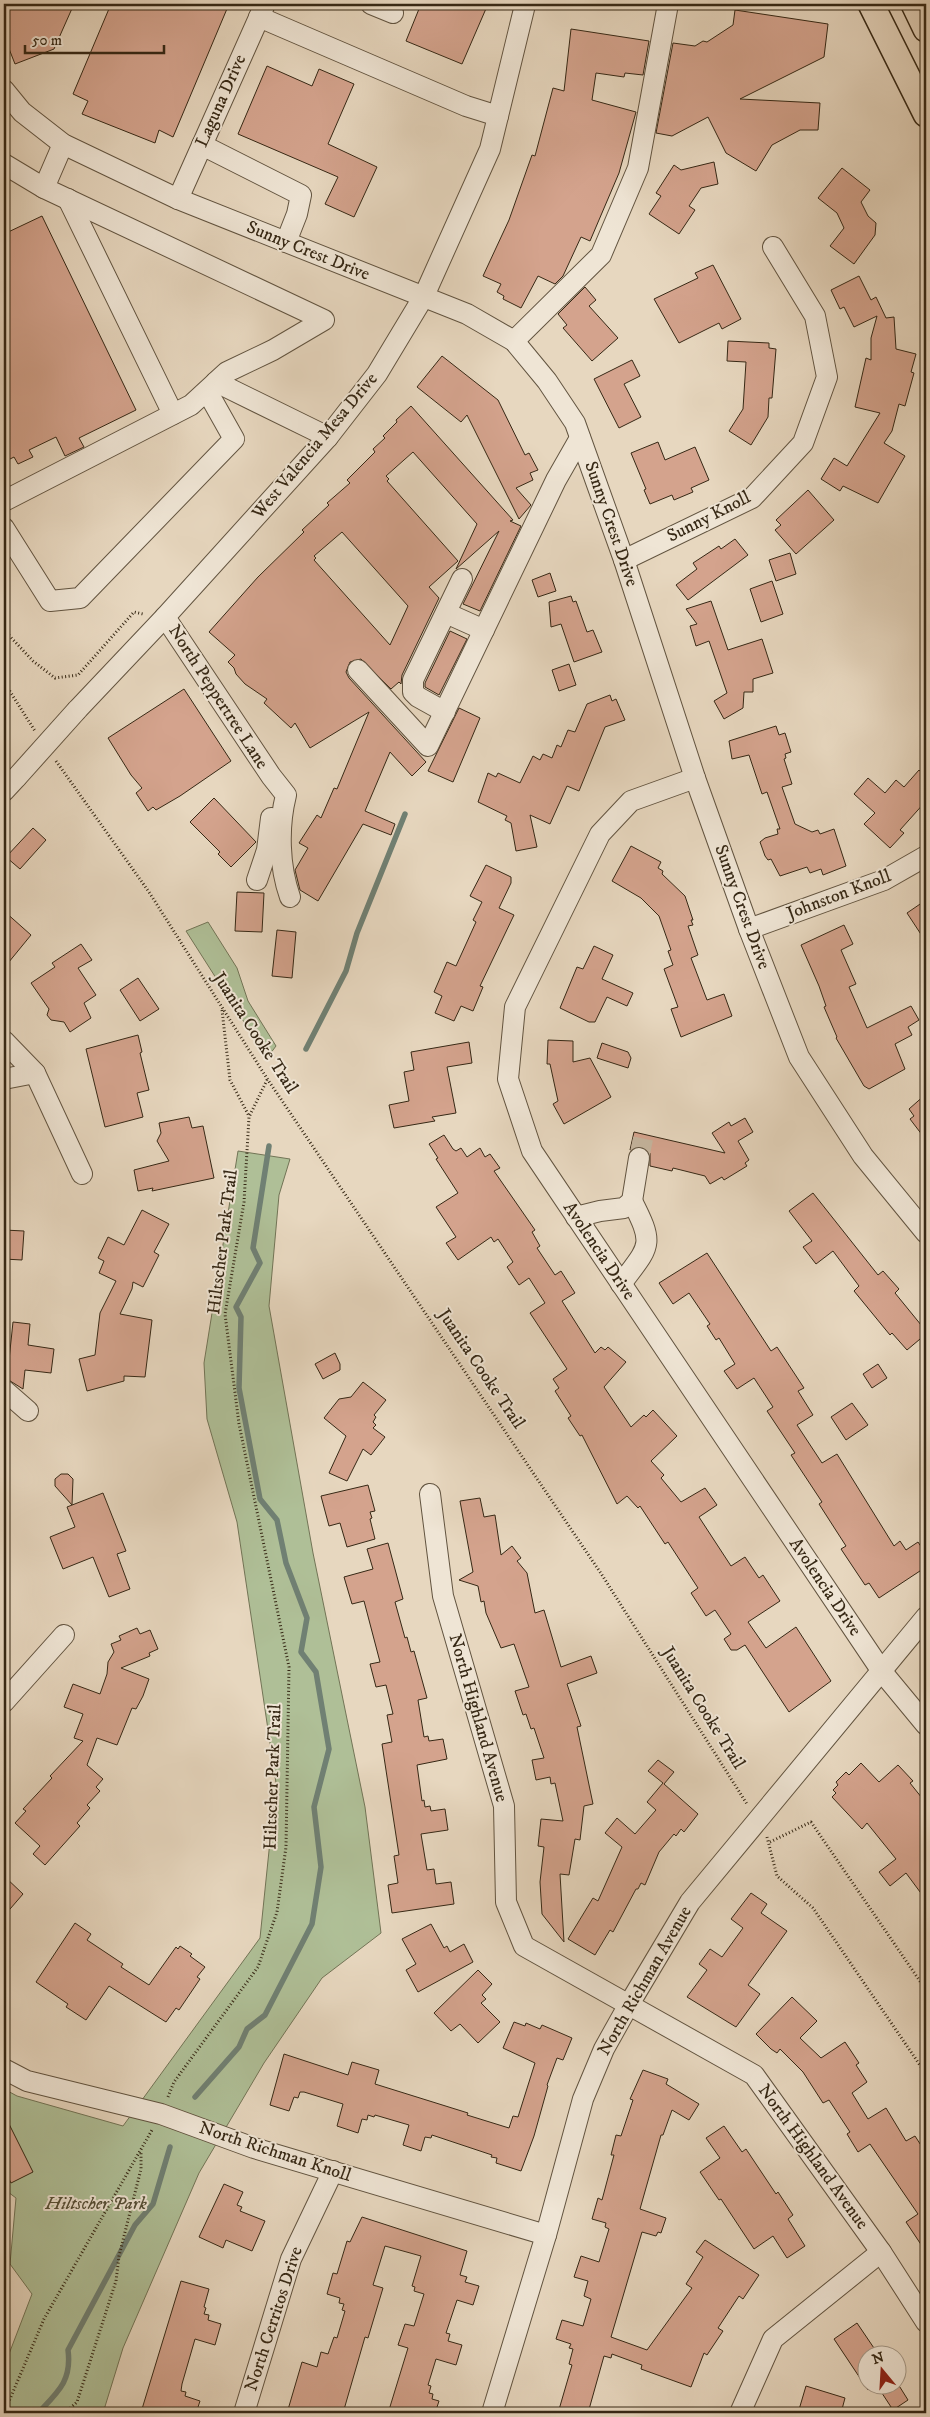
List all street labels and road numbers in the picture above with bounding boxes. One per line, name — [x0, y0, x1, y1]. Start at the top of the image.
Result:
street label: Laguna Drive — [191, 51, 251, 151]
street label: Sunny Crest Drive — [243, 216, 373, 286]
street label: West Valencia Mesa Drive — [247, 368, 383, 524]
street label: Sunny Crest Drive — [579, 459, 643, 589]
street label: Sunny Knoll — [664, 486, 755, 547]
street label: North Peppertree Lane — [163, 621, 273, 773]
street label: Sunny Crest Drive — [709, 842, 775, 972]
street label: Johnston Knoll — [782, 865, 895, 926]
street label: Juanita Cooke Trail — [207, 967, 303, 1098]
street label: Hiltscher Park Trail — [203, 1168, 243, 1316]
street label: Avolencia Drive — [558, 1198, 640, 1304]
street label: Juanita Cooke Trail — [432, 1303, 530, 1434]
street label: Avolencia Drive — [784, 1534, 866, 1640]
street label: North Highland Avenue — [443, 1631, 513, 1805]
street label: Juanita Cooke Trail — [655, 1641, 750, 1774]
street label: Hiltscher Park Trail — [259, 1703, 287, 1850]
street label: North Richman Avenue — [593, 1902, 697, 2060]
street label: North Highland Avenue — [753, 2080, 873, 2234]
street label: North Richman Knoll — [196, 2117, 354, 2187]
street label: North Cerritos Drive — [240, 2244, 308, 2394]

